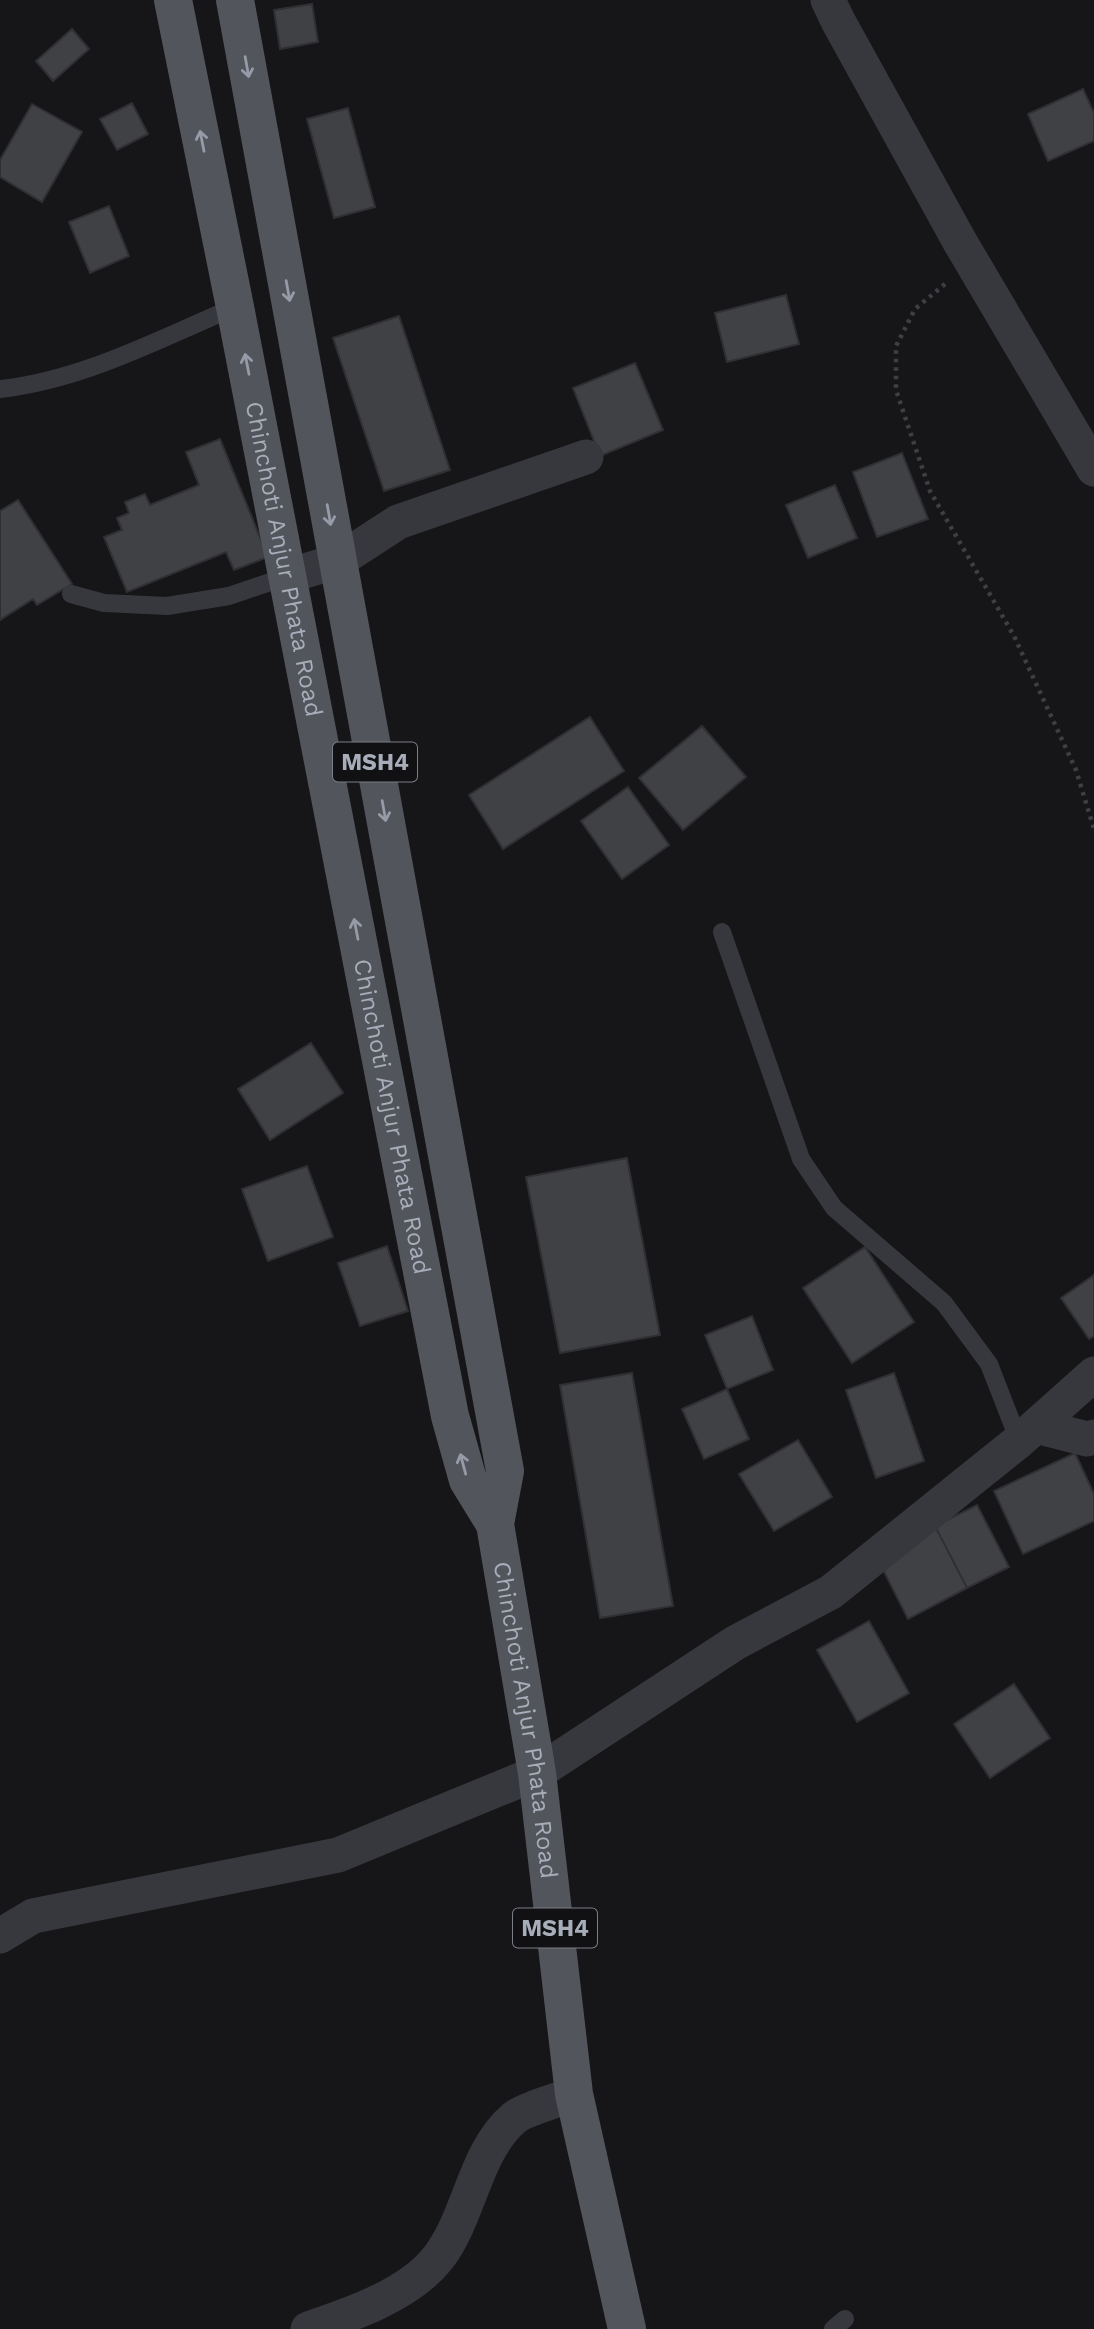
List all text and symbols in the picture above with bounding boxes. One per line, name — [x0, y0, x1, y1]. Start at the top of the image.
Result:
one-way arrow — [241, 55, 254, 78]
one-way arrow — [194, 130, 208, 153]
one-way arrow — [282, 279, 295, 302]
one-way arrow — [239, 353, 253, 376]
street label: Chinchoti Anjur Phata Road — [240, 399, 328, 719]
one-way arrow — [323, 503, 336, 526]
road number: MSH4 — [333, 742, 417, 782]
one-way arrow — [377, 799, 391, 822]
one-way arrow — [349, 918, 363, 941]
street label: Chinchoti Anjur Phata Road — [348, 957, 436, 1277]
one-way arrow — [456, 1453, 469, 1476]
street label: Chinchoti Anjur Phata Road — [488, 1559, 563, 1880]
road number: MSH4 — [513, 1909, 597, 1948]

